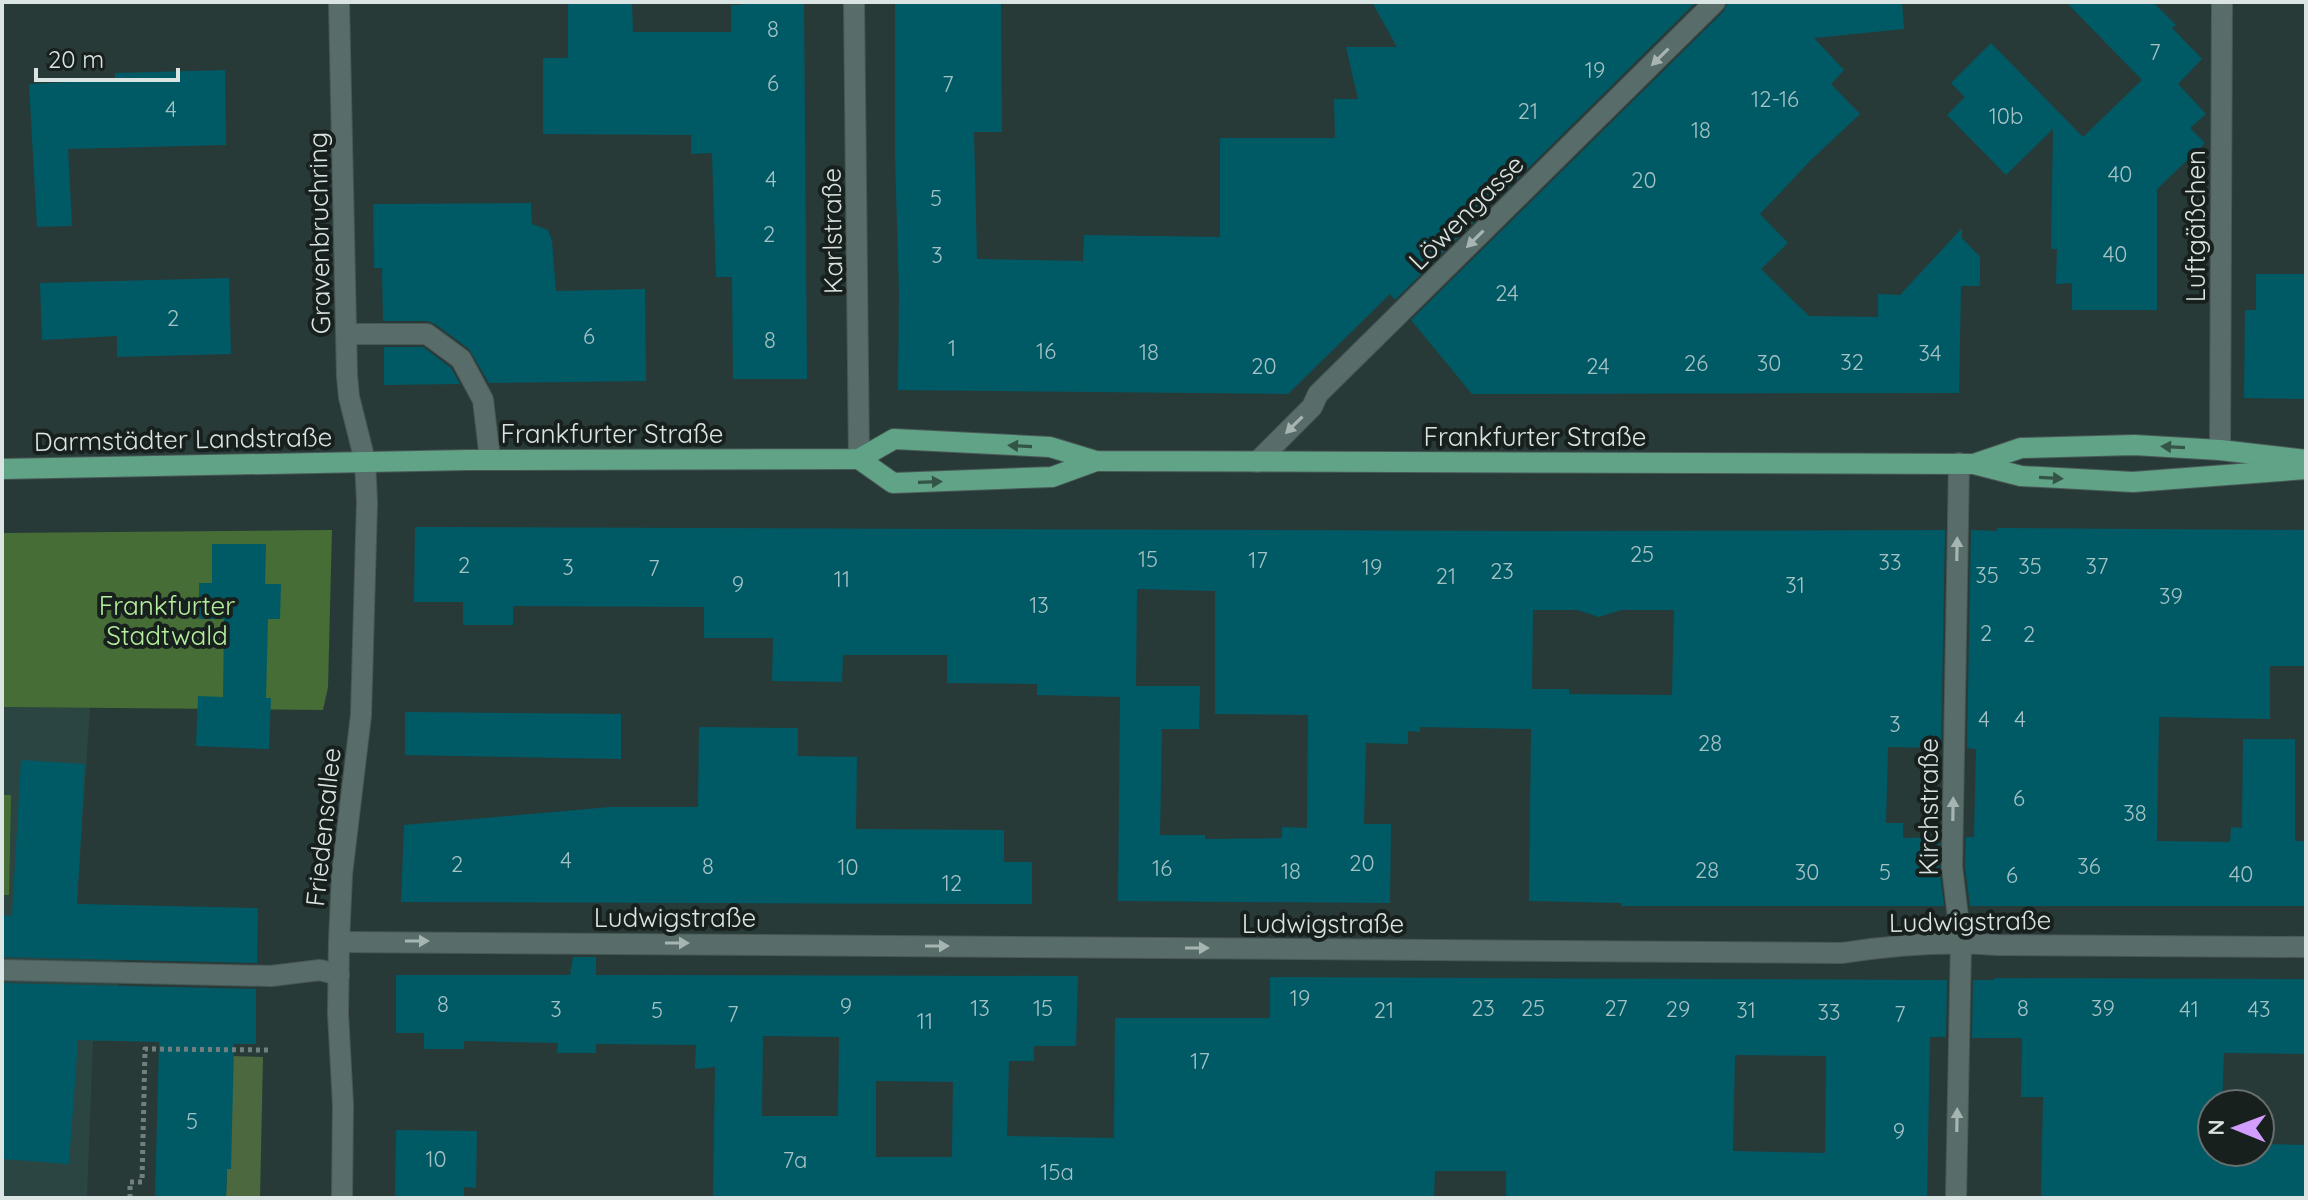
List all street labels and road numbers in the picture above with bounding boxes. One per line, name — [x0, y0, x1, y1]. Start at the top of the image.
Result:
street label: Gravenbruchring — [301, 132, 337, 334]
street label: Löwengasse — [1401, 147, 1531, 277]
street label: Luftgäßchen — [2179, 150, 2212, 302]
street label: Karlstraße — [814, 168, 850, 294]
street label: Frankfurter Straße — [501, 417, 723, 450]
street label: Darmstädter Landstraße — [34, 420, 332, 458]
street label: Frankfurter Straße — [1424, 420, 1646, 453]
street label: Kirchstraße — [1912, 738, 1945, 876]
street label: Friedensallee — [298, 746, 348, 908]
street label: Ludwigstraße — [594, 901, 756, 934]
street label: Ludwigstraße — [1889, 903, 2051, 939]
street label: Ludwigstraße — [1242, 907, 1404, 940]

